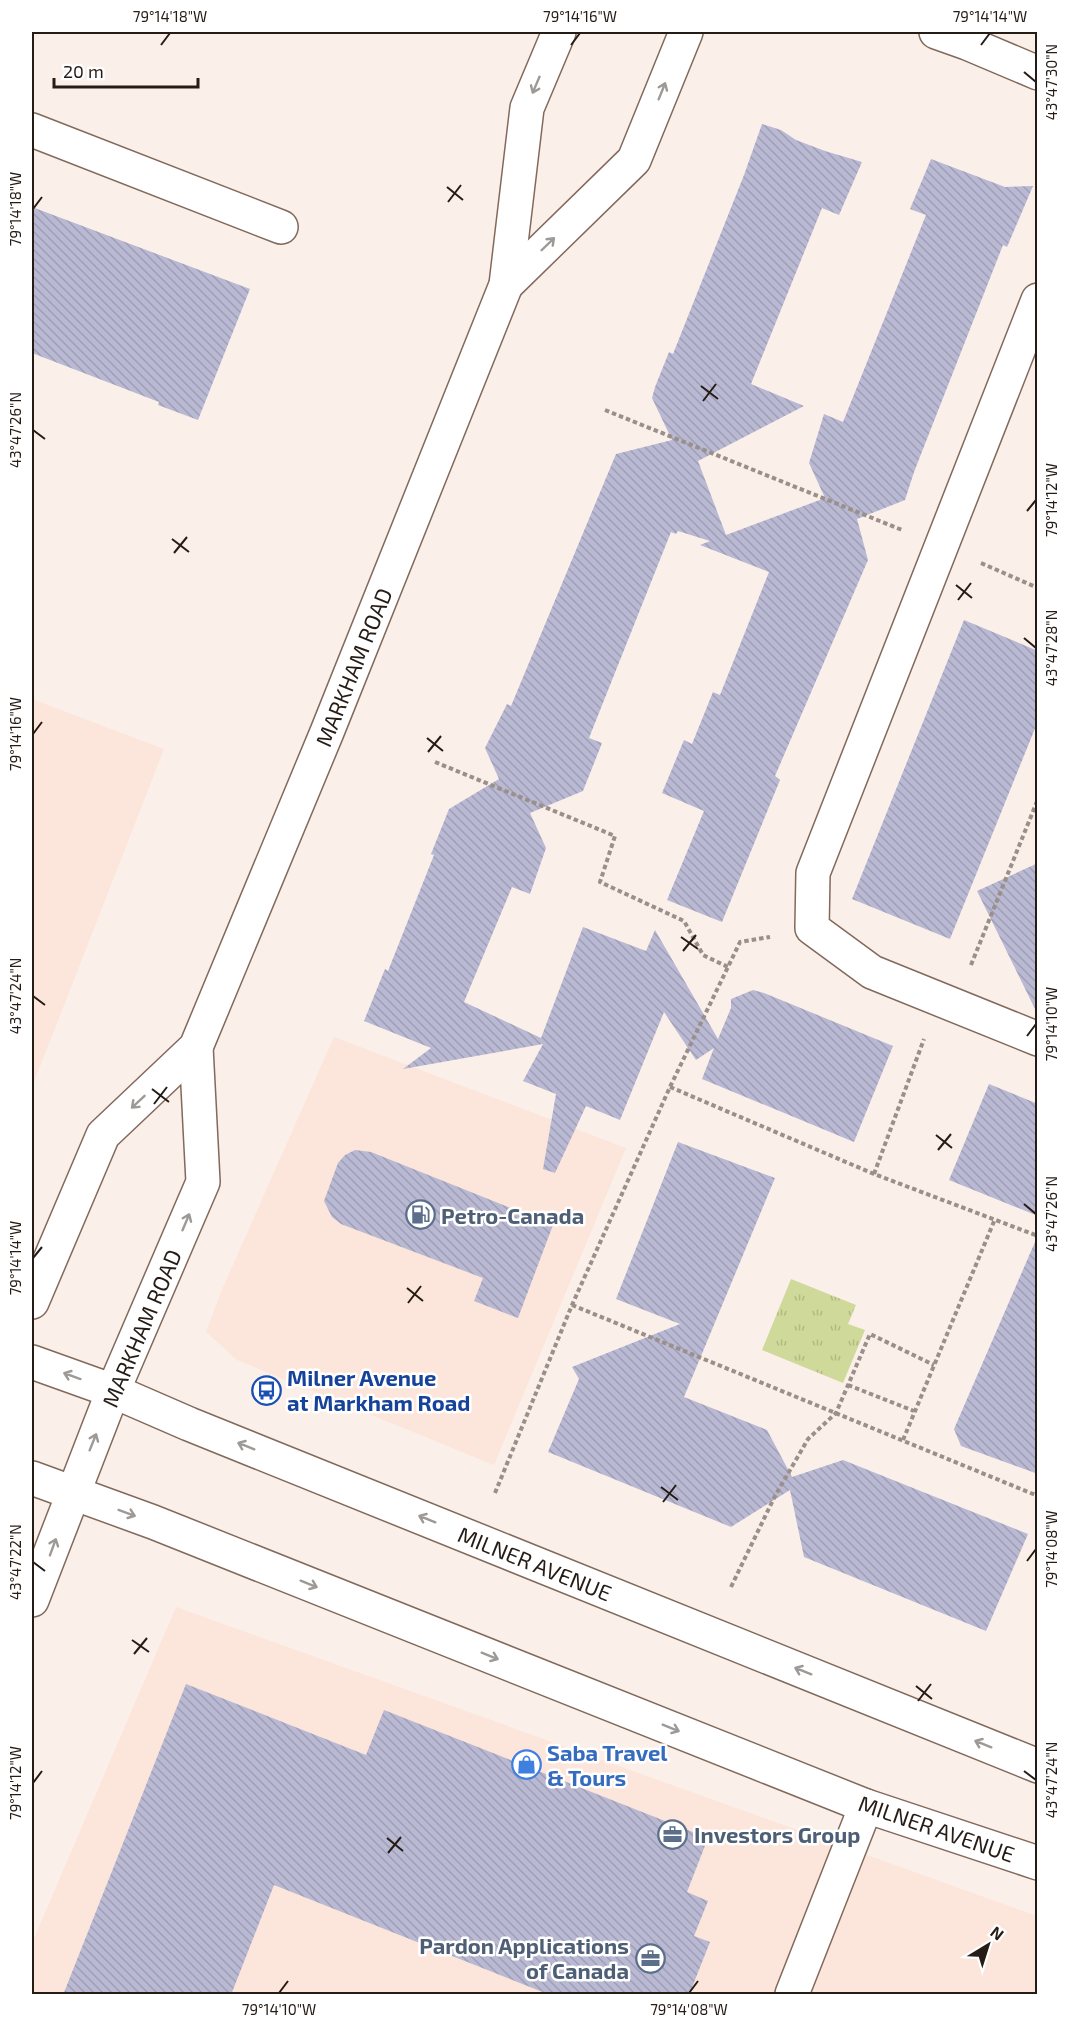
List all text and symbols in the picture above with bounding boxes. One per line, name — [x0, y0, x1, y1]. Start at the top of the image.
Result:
text: 79°14'18"W — [133, 7, 207, 25]
text: 79°14'16"W — [543, 7, 617, 25]
text: 79°14'14"W — [953, 7, 1027, 25]
text: 43°47'30"N — [1042, 44, 1060, 120]
scale bar — [54, 51, 198, 89]
text: 20 m — [63, 60, 104, 82]
one-way arrow — [530, 76, 541, 94]
one-way arrow — [657, 82, 668, 100]
text: 79°14'18"W — [6, 172, 24, 246]
one-way arrow — [540, 237, 555, 251]
text: 43°47'26"N — [6, 392, 24, 468]
text: 79°14'12"W — [1042, 463, 1060, 537]
street label: MARKHAM ROAD — [309, 584, 397, 750]
text: 43°47'28"N — [1042, 610, 1060, 686]
text: 79°14'16"W — [6, 697, 24, 771]
text: 43°47'24"N — [6, 958, 24, 1034]
text: 79°14'10"W — [1042, 987, 1060, 1061]
one-way arrow — [131, 1095, 146, 1109]
text: 43°47'26"N — [1042, 1176, 1060, 1252]
fuel station icon: Petro-Canada — [404, 1199, 436, 1231]
place label: Petro-Canada — [441, 1202, 584, 1228]
one-way arrow — [181, 1213, 192, 1231]
text: 79°14'14"W — [6, 1221, 24, 1295]
street label: MARKHAM ROAD — [96, 1245, 186, 1411]
place label: Milner Avenue at Markham Road — [287, 1364, 470, 1415]
one-way arrow — [64, 1370, 82, 1381]
bus stop icon: Milner Avenue at Markham Road — [250, 1374, 282, 1406]
one-way arrow — [88, 1433, 99, 1452]
one-way arrow — [237, 1440, 256, 1451]
one-way arrow — [118, 1508, 136, 1519]
text: 79°14'08"W — [1042, 1510, 1060, 1588]
one-way arrow — [418, 1513, 437, 1524]
street label: MILNER AVENUE — [454, 1520, 616, 1606]
text: 43°47'22"N — [6, 1524, 24, 1600]
one-way arrow — [49, 1538, 60, 1557]
one-way arrow — [299, 1579, 318, 1590]
one-way arrow — [480, 1651, 499, 1662]
one-way arrow — [794, 1665, 812, 1676]
one-way arrow — [661, 1723, 680, 1734]
one-way arrow — [975, 1738, 993, 1749]
place label: Saba Travel & Tours — [547, 1739, 668, 1790]
text: 43°47'24"N — [1042, 1742, 1060, 1818]
text: 79°14'12"W — [6, 1746, 24, 1820]
shop icon: Saba Travel & Tours — [510, 1749, 542, 1781]
street label: MILNER AVENUE — [856, 1789, 1018, 1867]
office icon: Investors Group — [657, 1818, 689, 1850]
place label: Investors Group — [694, 1821, 861, 1847]
north arrow — [958, 1915, 1018, 1975]
text: N — [987, 1922, 1008, 1944]
place label: Pardon Applications of Canada — [419, 1932, 629, 1983]
office icon: Pardon Applications of Canada — [634, 1942, 666, 1974]
text: 79°14'10"W — [242, 2000, 316, 2018]
text: 79°14'08"W — [650, 2000, 728, 2018]

